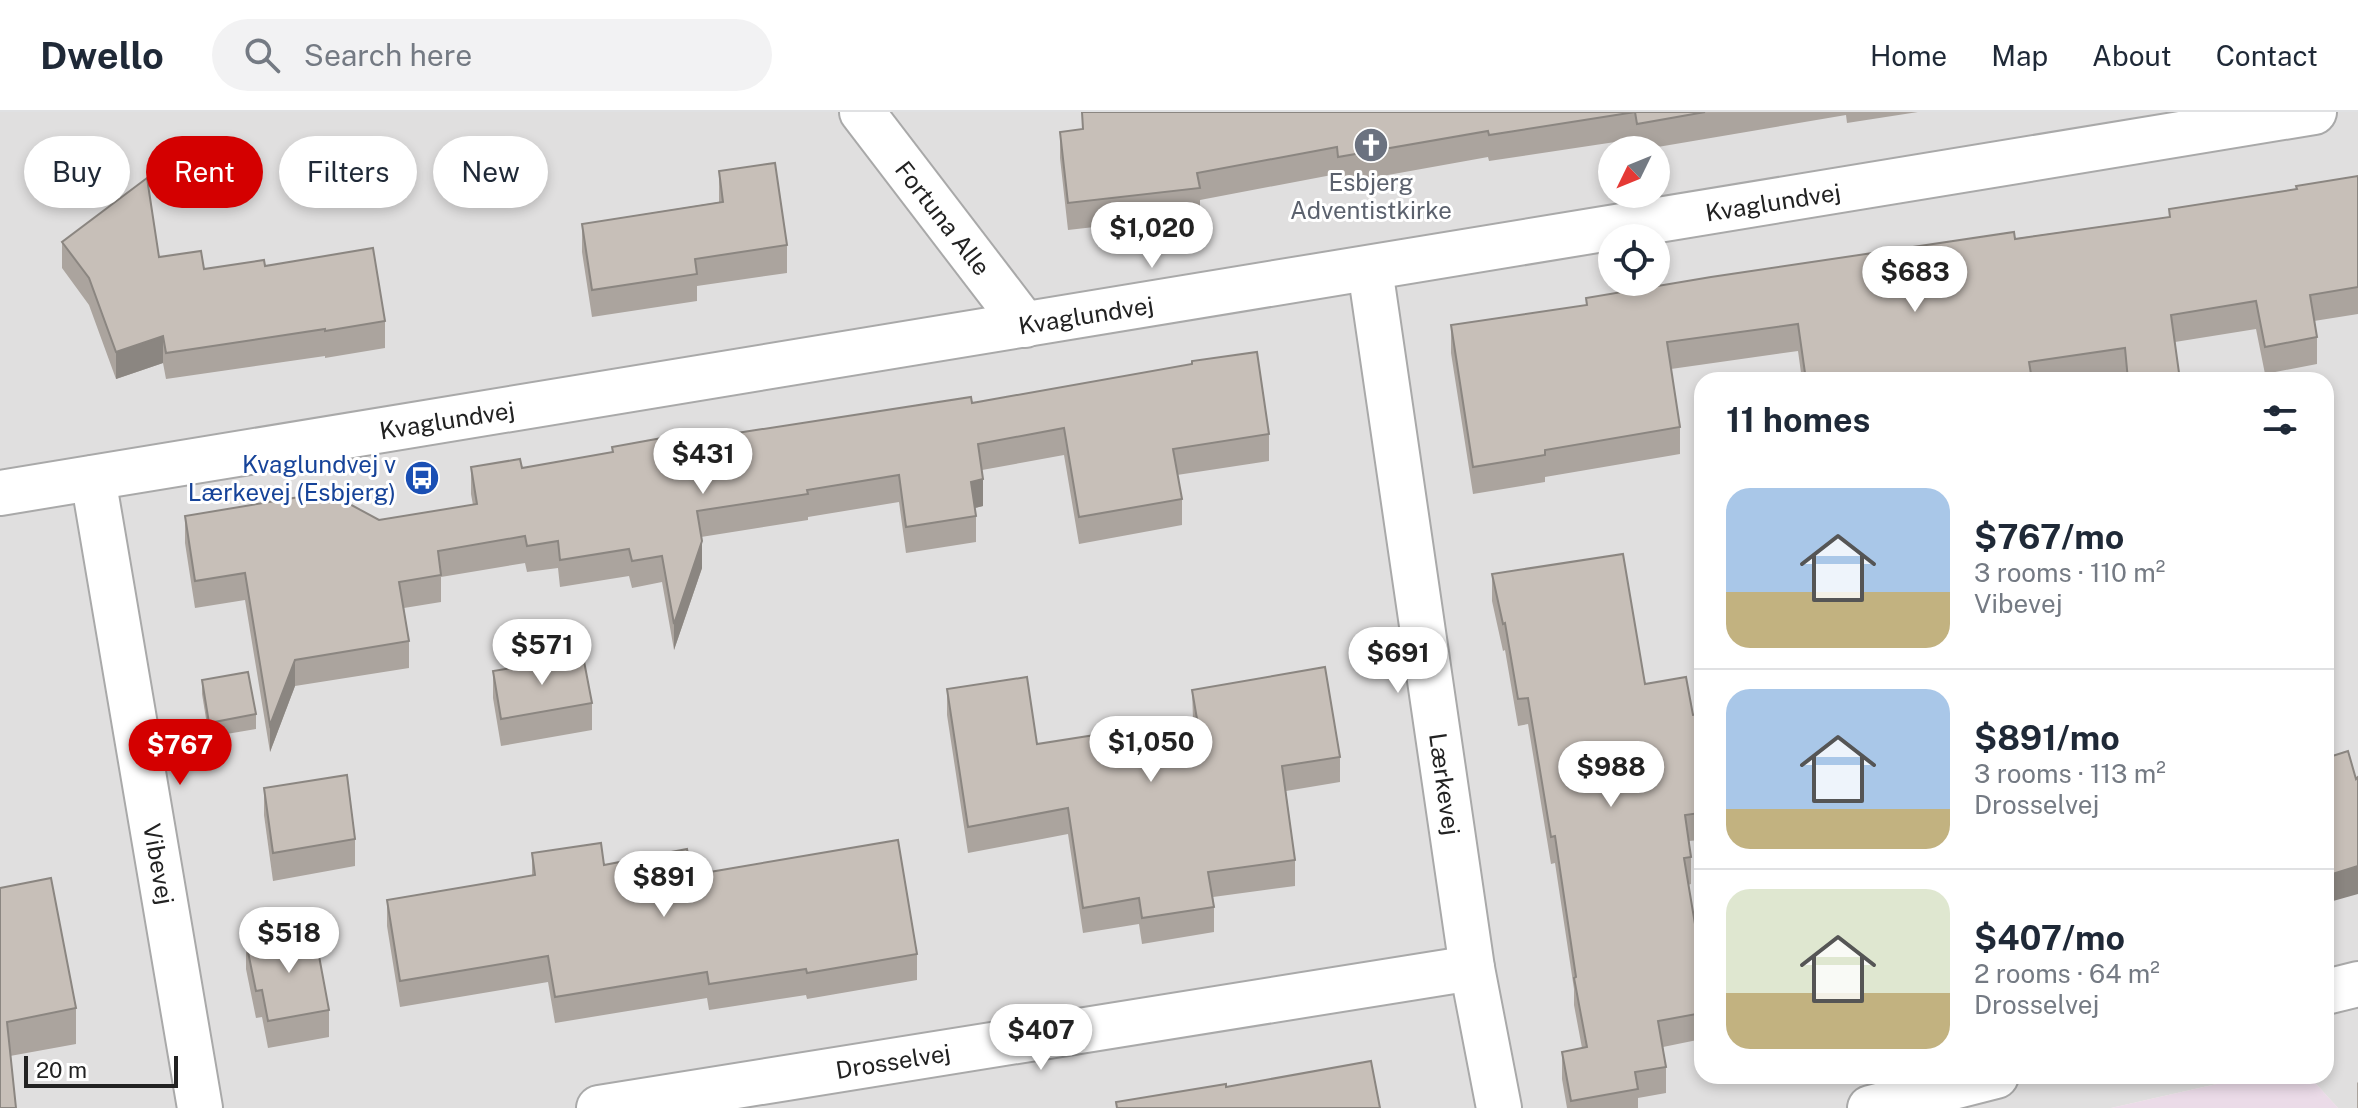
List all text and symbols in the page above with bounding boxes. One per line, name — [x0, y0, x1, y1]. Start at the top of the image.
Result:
search box — [212, 19, 772, 91]
text: Dwello — [40, 33, 164, 78]
icon: search — [240, 33, 284, 77]
text: Search here — [304, 37, 472, 73]
text: Home — [1870, 39, 1947, 72]
text: Map — [1991, 39, 2048, 72]
text: About — [2092, 39, 2172, 72]
text: Contact — [2216, 39, 2318, 72]
church icon: Esbjerg Adventistkirke — [1352, 126, 1390, 164]
chip: Buy — [24, 136, 130, 208]
chip: Rent — [146, 136, 263, 208]
chip: Filters — [279, 136, 417, 208]
chip: New — [433, 136, 548, 208]
north arrow — [1598, 136, 1670, 208]
map controls — [1598, 136, 1670, 296]
street label: Fortuna Alle — [890, 155, 996, 281]
place label: Esbjerg Adventistkirke — [1290, 168, 1452, 224]
street label: Kvaglundvej — [1703, 178, 1843, 226]
pin: $1,020 — [1087, 202, 1217, 270]
text: $1,020 — [1109, 212, 1195, 243]
button: locate — [1598, 224, 1670, 296]
pin: $683 — [1868, 246, 1962, 314]
text: $683 — [1880, 256, 1950, 287]
street label: Kvaglundvej — [1016, 291, 1156, 339]
street label: Kvaglundvej — [377, 396, 517, 444]
icon: filters — [2258, 398, 2302, 442]
text: 11 homes — [1726, 400, 1870, 440]
pin: $431 — [656, 428, 750, 496]
text: $431 — [671, 438, 735, 469]
place label: Kvaglundvej v Lærkevej (Esbjerg) — [188, 450, 396, 506]
bus stop icon: Kvaglundvej v Lærkevej (Esbjerg) — [403, 459, 441, 497]
text: $767/mo — [1974, 517, 2124, 557]
icon: home — [1790, 520, 1886, 616]
text: 3 rooms · 110 m² — [1974, 557, 2165, 588]
text: Vibevej — [1974, 588, 2062, 619]
pin: $571 — [495, 619, 589, 687]
pin: $691 — [1351, 627, 1445, 695]
text: $571 — [511, 629, 573, 660]
text: $691 — [1366, 637, 1430, 668]
pin: $1,050 — [1086, 716, 1216, 784]
text: $891/mo — [1974, 718, 2120, 758]
pin: $767 — [133, 719, 227, 787]
icon: home — [1790, 721, 1886, 817]
text: $1,050 — [1107, 726, 1195, 757]
text: $767 — [147, 729, 213, 760]
street label: Lærkevej — [1424, 731, 1466, 837]
pin: $988 — [1564, 741, 1658, 809]
text: $988 — [1576, 751, 1646, 782]
text: 3 rooms · 113 m² — [1974, 758, 2166, 789]
text: Drosselvej — [1974, 789, 2099, 820]
street label: Vibevej — [138, 821, 180, 907]
pin: $891 — [617, 851, 711, 919]
text: $891 — [632, 861, 696, 892]
pin: $518 — [242, 907, 336, 975]
text: $518 — [257, 917, 321, 948]
text: $407/mo — [1974, 918, 2125, 958]
icon: home — [1790, 921, 1886, 1017]
text: 2 rooms · 64 m² — [1974, 958, 2160, 989]
text: Drosselvej — [1974, 989, 2099, 1020]
pin: $407 — [994, 1004, 1088, 1072]
text: $407 — [1007, 1014, 1075, 1045]
street label: Drosselvej — [834, 1038, 952, 1084]
scale bar — [24, 1052, 178, 1088]
text: 20 m — [36, 1057, 87, 1083]

